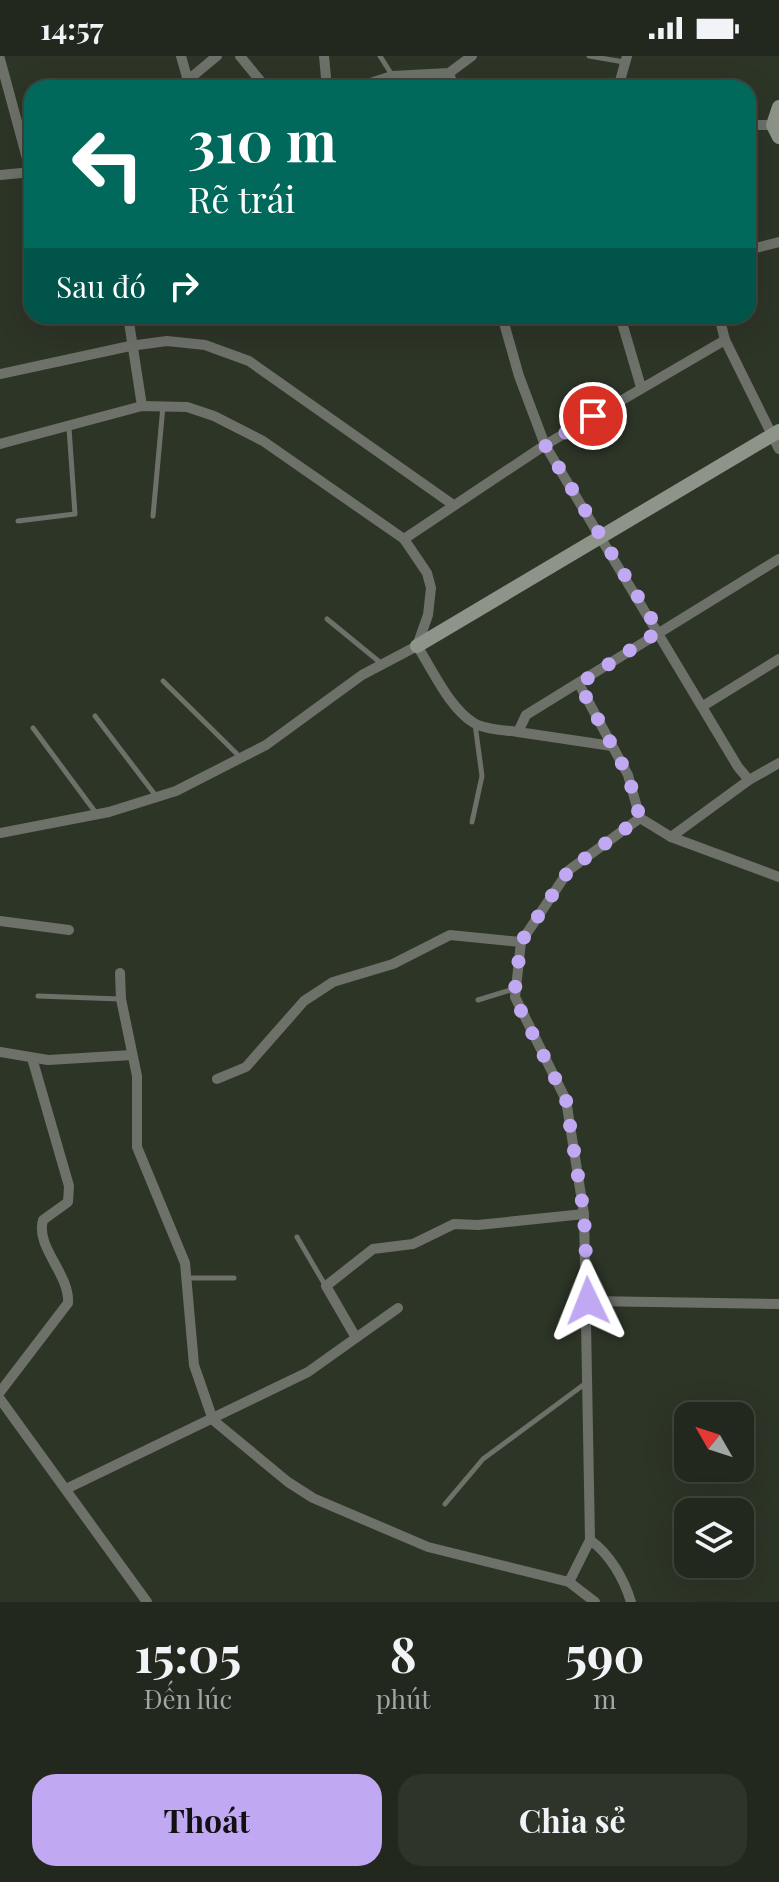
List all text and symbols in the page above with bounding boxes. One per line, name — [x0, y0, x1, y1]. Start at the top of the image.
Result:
text: 14:57 — [40, 8, 103, 48]
text: 310 m — [188, 102, 337, 177]
icon: left — [56, 112, 160, 216]
text: Rẽ trái — [188, 174, 295, 222]
icon: right — [162, 264, 206, 308]
text: Sau đó — [56, 266, 146, 306]
pin — [559, 382, 627, 450]
icon: arrive — [571, 394, 615, 438]
position arrow — [546, 1259, 630, 1343]
north arrow — [674, 1402, 754, 1482]
map controls — [674, 1402, 754, 1578]
button: layers — [674, 1498, 754, 1578]
text: 15:05 — [134, 1621, 241, 1685]
text: 8 — [390, 1621, 417, 1685]
text: 590 — [565, 1621, 645, 1685]
text: Đến lúc — [144, 1681, 232, 1716]
text: phút — [376, 1681, 430, 1716]
text: m — [593, 1681, 616, 1716]
button: Thoát — [32, 1774, 382, 1866]
button: Chia sẻ — [398, 1774, 747, 1866]

